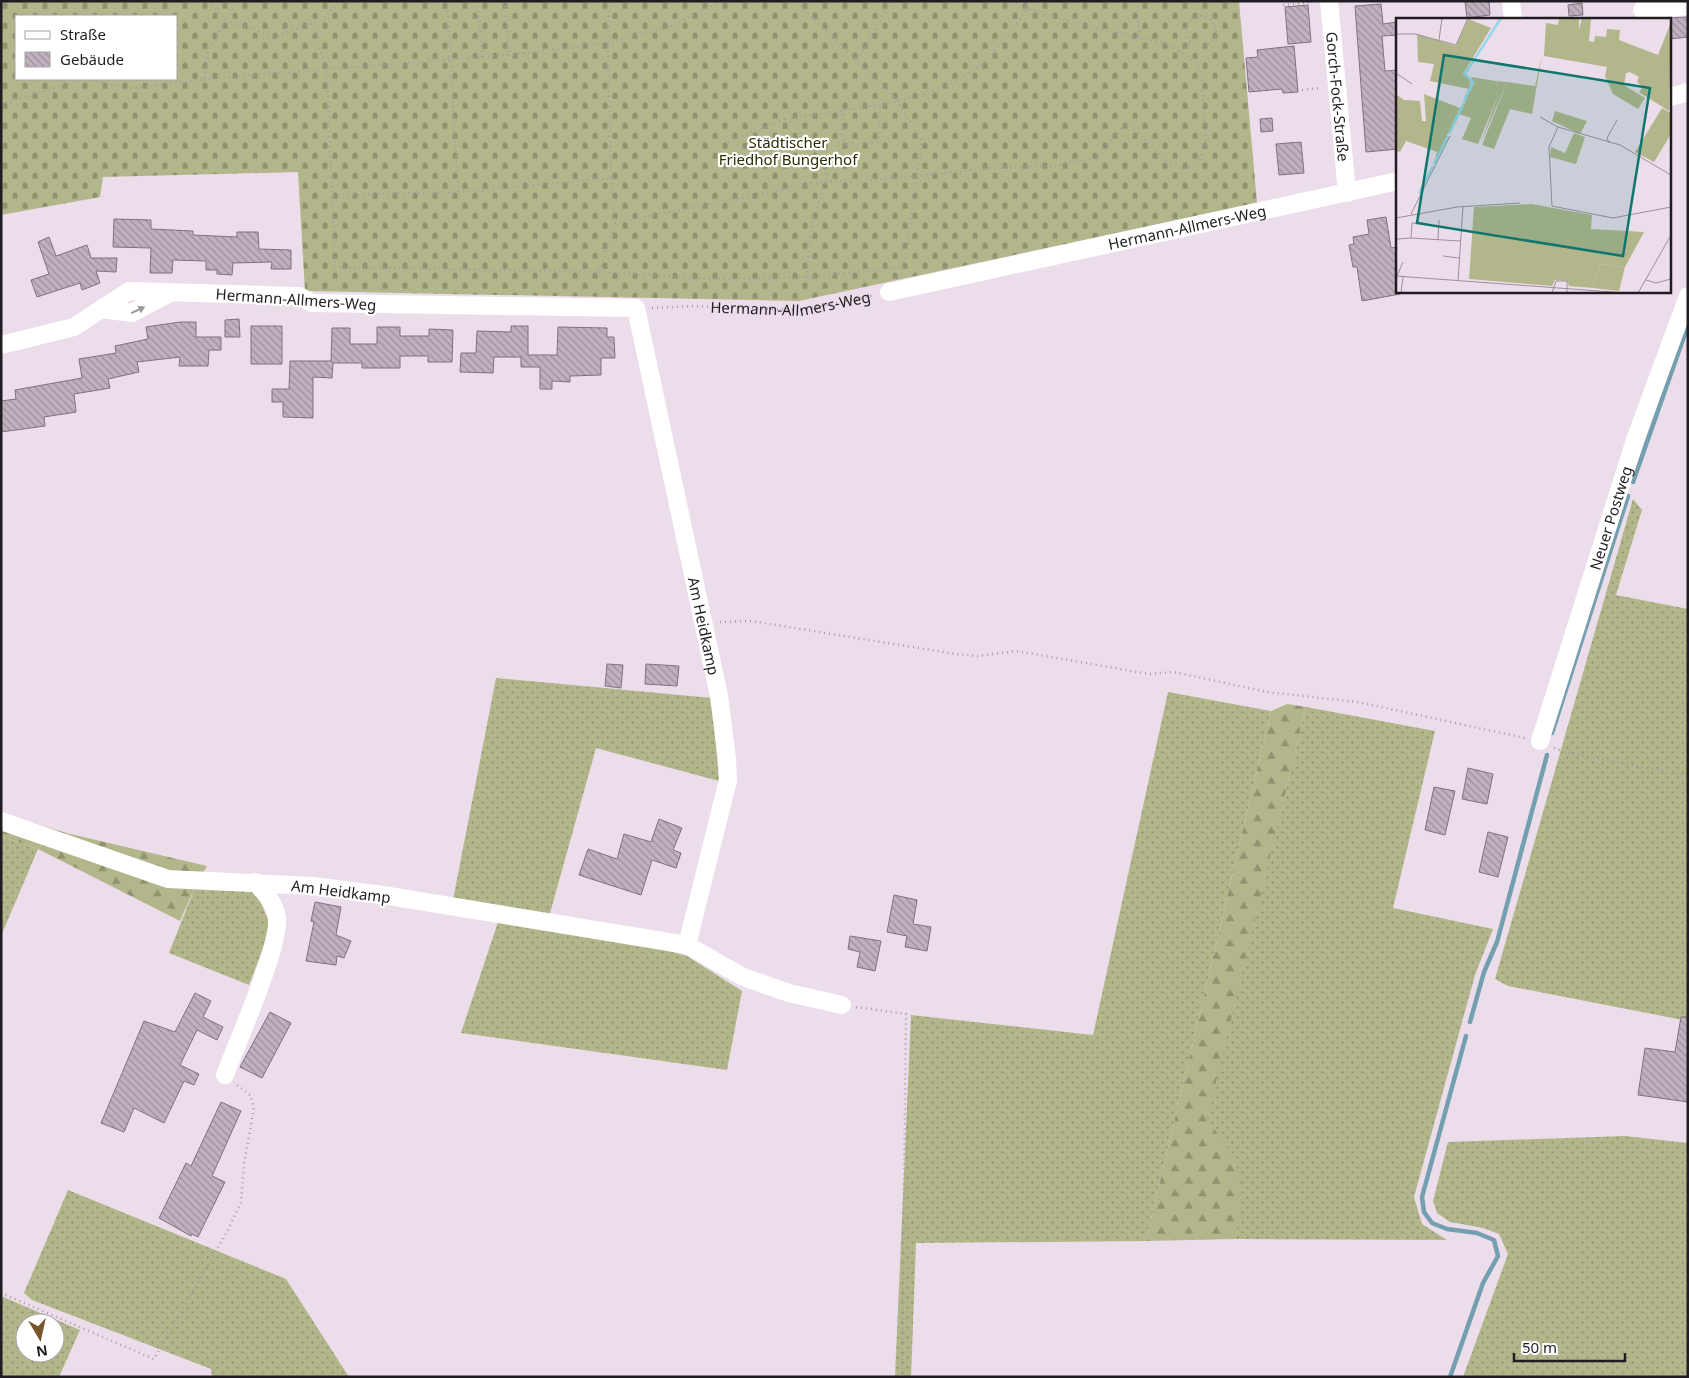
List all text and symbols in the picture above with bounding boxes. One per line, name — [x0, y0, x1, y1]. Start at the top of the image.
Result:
legend — [15, 15, 178, 80]
inset map — [1396, 18, 1672, 292]
text: Straße — [60, 24, 106, 44]
street label: Gorch-Fock-Straße — [1322, 31, 1354, 162]
text: Gebäude — [60, 49, 124, 69]
park label: Städtischer Friedhof Bungerhof — [719, 132, 858, 169]
street label: Hermann-Allmers-Weg — [1106, 200, 1268, 254]
street label: Hermann-Allmers-Weg — [215, 283, 377, 315]
street label: Hermann-Allmers-Weg — [710, 286, 872, 320]
one-way arrow — [130, 305, 145, 314]
street label: Neuer Postweg — [1585, 463, 1636, 572]
street label: Am Heidkamp — [684, 575, 724, 677]
street label: Am Heidkamp — [290, 875, 392, 907]
north arrow — [15, 1313, 65, 1363]
scale bar — [1514, 1330, 1625, 1362]
text: 50 m — [1522, 1337, 1557, 1357]
text: N — [35, 1341, 49, 1362]

